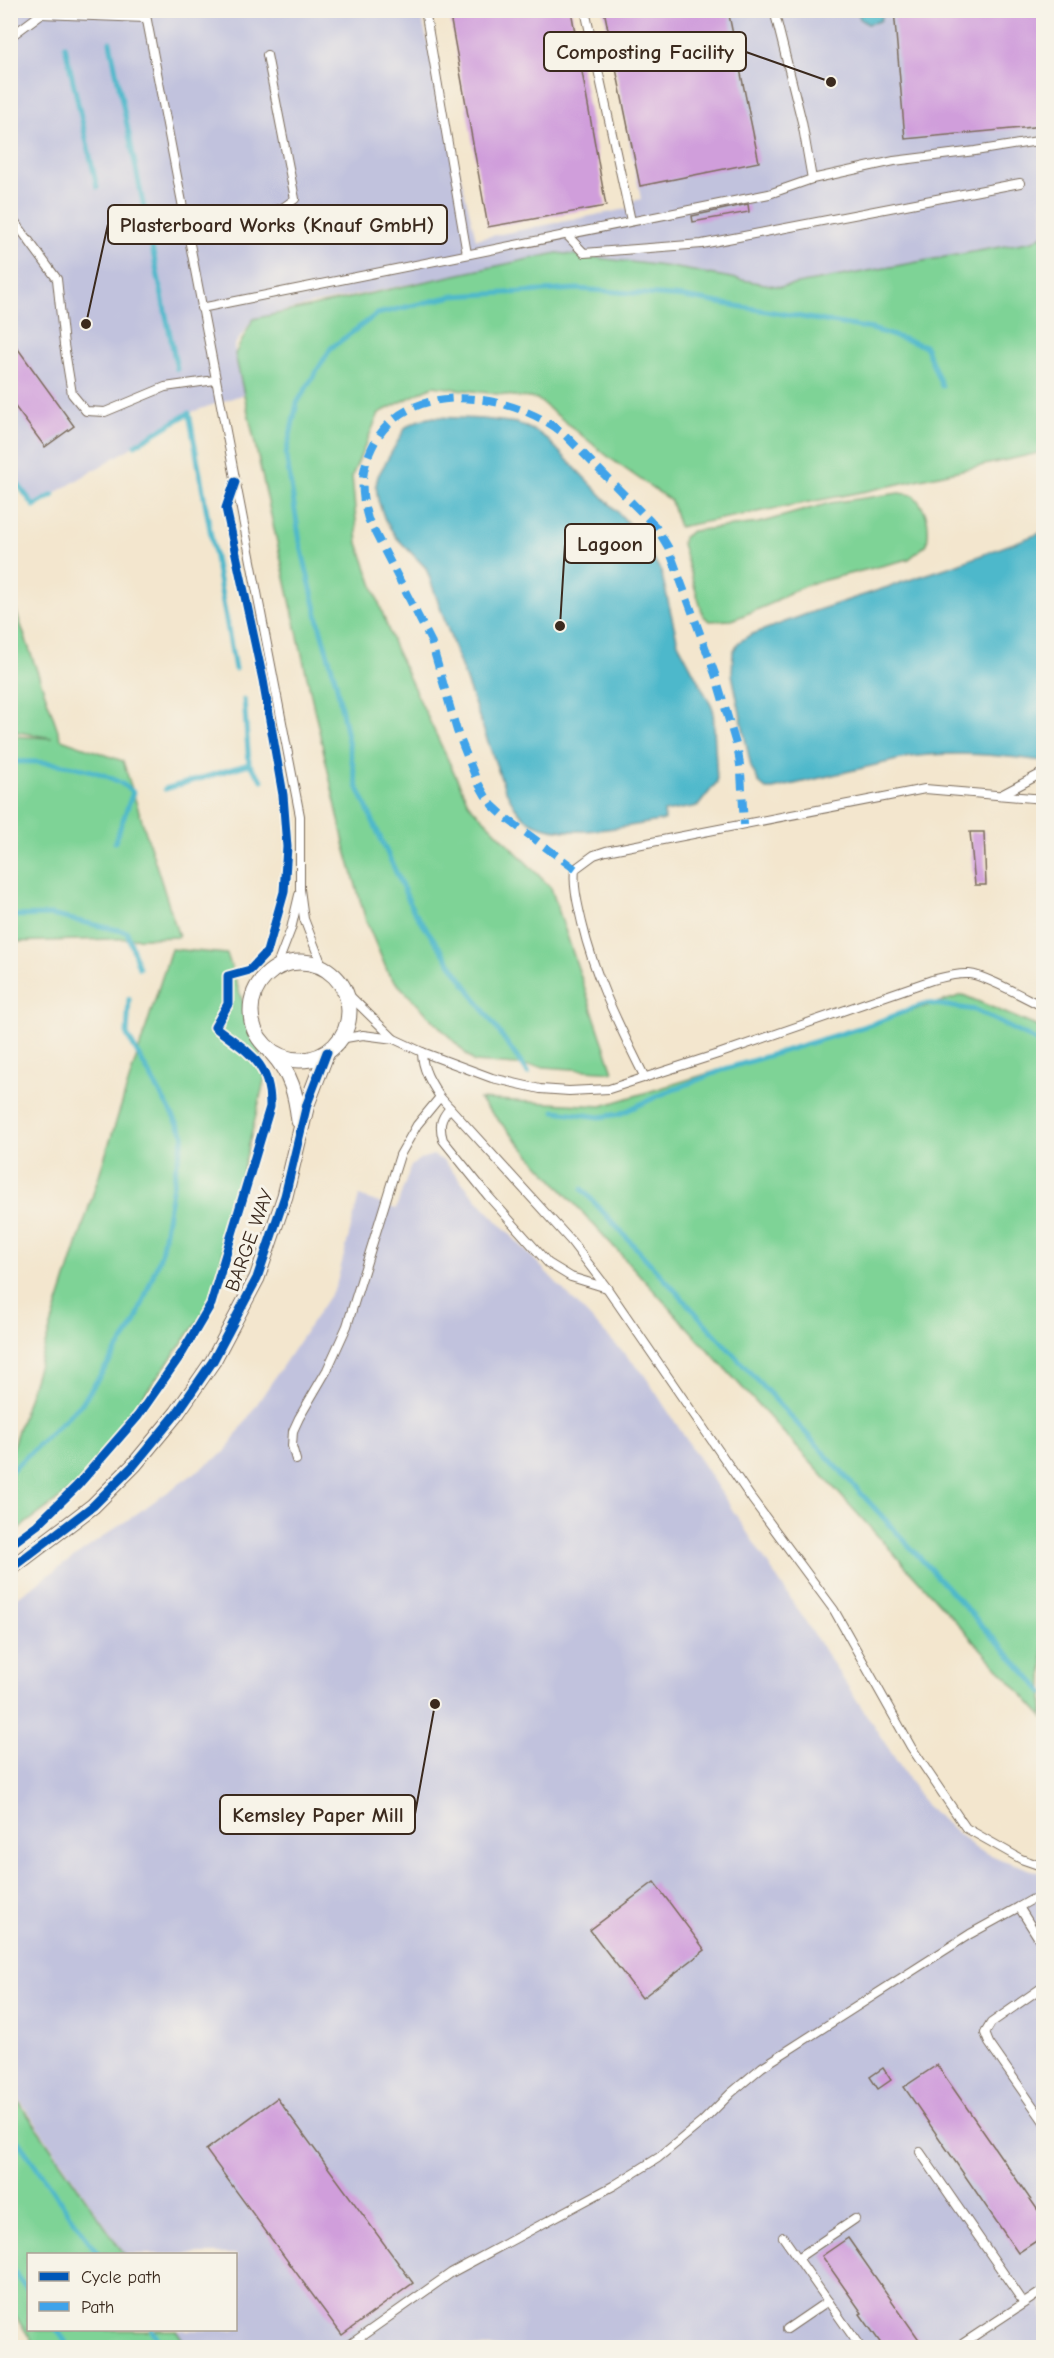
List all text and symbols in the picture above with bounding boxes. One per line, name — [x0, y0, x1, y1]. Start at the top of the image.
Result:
callout: Composting Facility — [544, 32, 746, 71]
text: Composting Facility — [556, 40, 734, 64]
callout: Plasterboard Works (Knauf GmbH) — [108, 205, 447, 244]
text: Plasterboard Works (Knauf GmbH) — [120, 213, 434, 237]
callout: Lagoon — [565, 524, 655, 563]
text: Lagoon — [577, 532, 643, 556]
street label: BARGE WAY — [220, 1186, 279, 1295]
callout: Kemsley Paper Mill — [220, 1795, 415, 1834]
text: Kemsley Paper Mill — [232, 1803, 404, 1827]
legend — [27, 2253, 237, 2331]
text: Cycle path — [81, 2267, 161, 2288]
text: Path — [81, 2297, 114, 2318]

